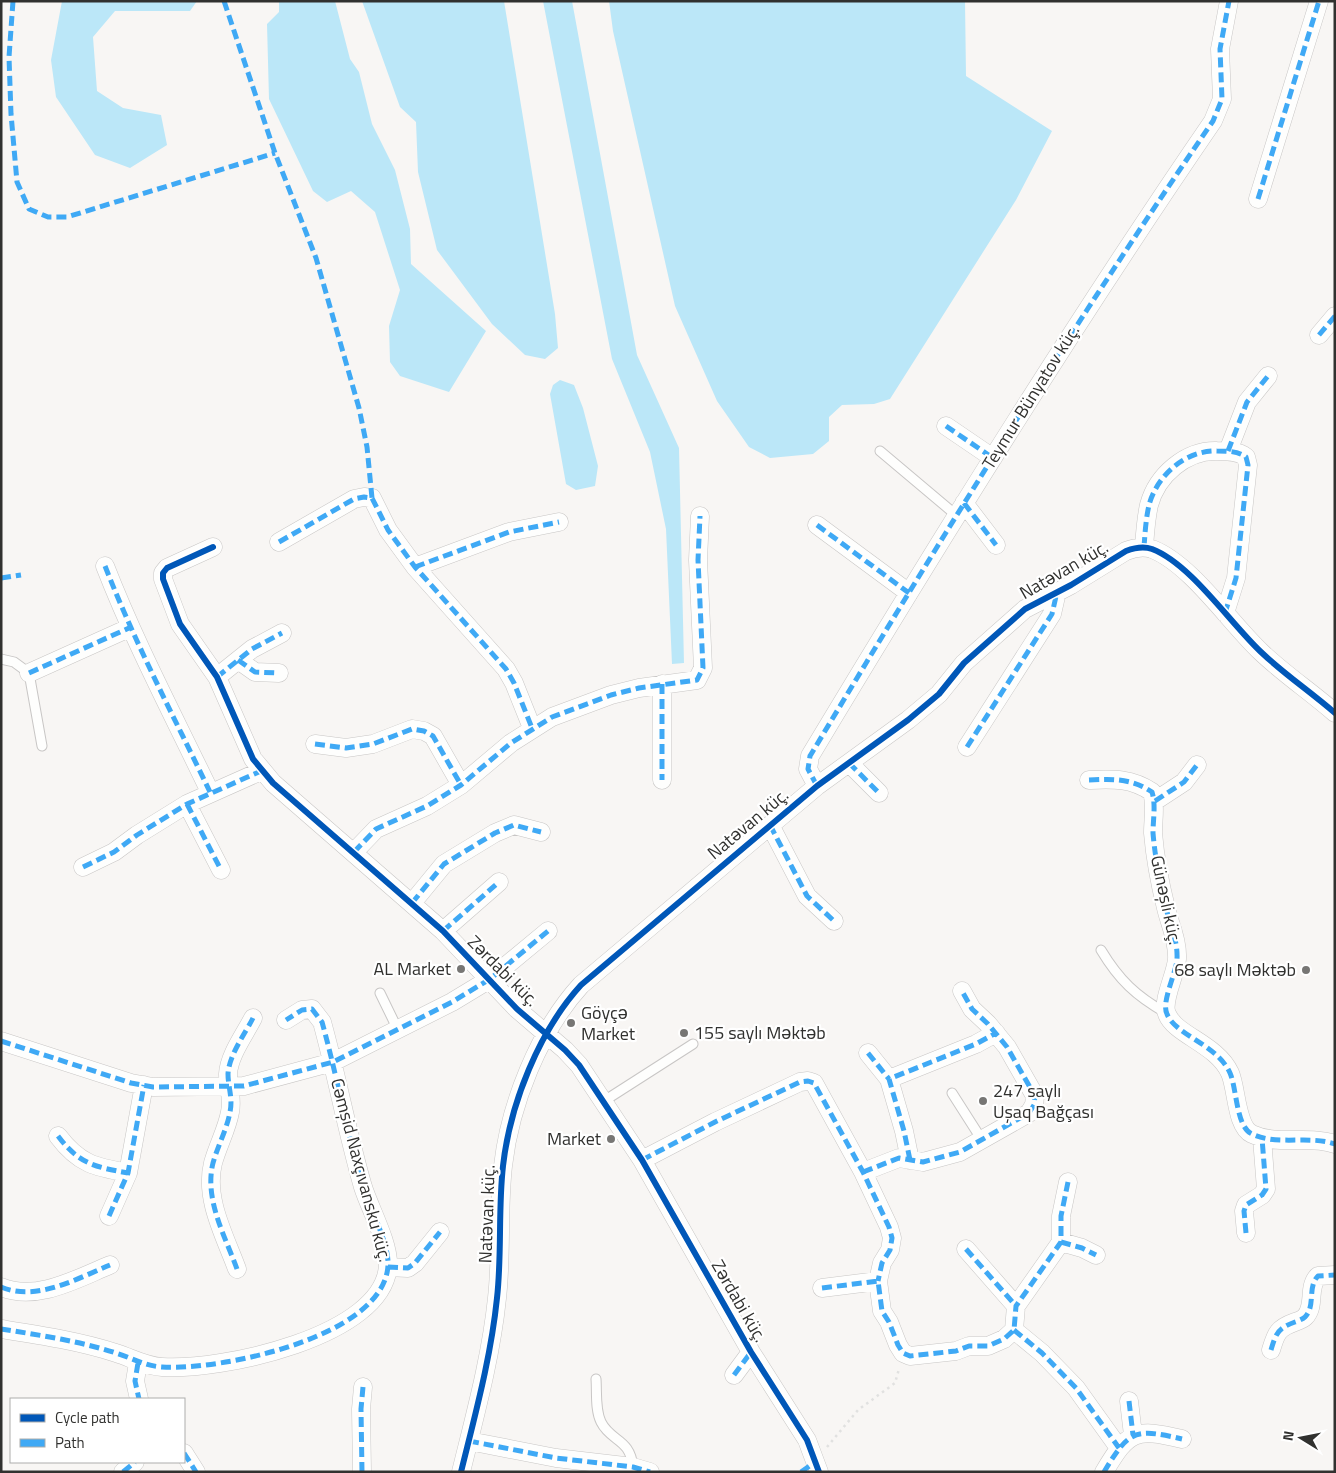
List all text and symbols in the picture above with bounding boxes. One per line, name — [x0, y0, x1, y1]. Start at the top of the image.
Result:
street label: Teymur Bünyatov küç. — [975, 319, 1086, 474]
street label: Natəvan küç. — [1014, 533, 1113, 606]
street label: Natəvan küç. — [701, 782, 794, 866]
street label: Günəşli küç. — [1144, 853, 1189, 947]
street label: Zərdabi küç. — [461, 929, 545, 1013]
place label: AL Market — [374, 955, 452, 982]
place label: 68 saylı Məktəb — [1174, 956, 1296, 983]
marker: AL Market — [455, 963, 467, 975]
marker: 68 saylı Məktəb — [1300, 964, 1312, 976]
place label: Göyçə Market — [581, 999, 636, 1047]
marker: Göyçə Market — [565, 1017, 577, 1029]
place label: 155 saylı Məktəb — [694, 1019, 826, 1046]
marker: 155 saylı Məktəb — [678, 1027, 690, 1039]
street label: Cəmşid Naxçıvansku küç. — [324, 1075, 399, 1265]
place label: 247 saylı Uşaq Bağçası — [993, 1077, 1094, 1125]
marker: 247 saylı Uşaq Bağçası — [977, 1095, 989, 1107]
place label: Market — [547, 1125, 602, 1152]
marker: Market — [605, 1133, 617, 1145]
street label: Natəvan küç. — [471, 1164, 502, 1264]
street label: Zərdabi küç. — [705, 1254, 774, 1347]
legend — [10, 1398, 185, 1463]
text: Cycle path — [55, 1406, 120, 1429]
north arrow — [1276, 1413, 1326, 1463]
text: N — [1277, 1429, 1299, 1442]
text: Path — [55, 1431, 85, 1454]

